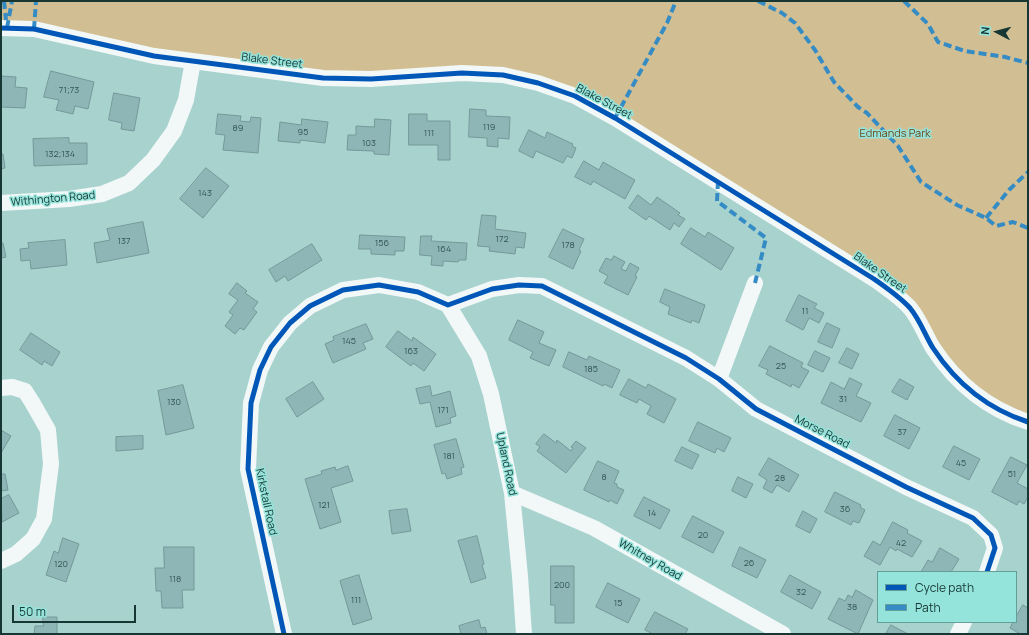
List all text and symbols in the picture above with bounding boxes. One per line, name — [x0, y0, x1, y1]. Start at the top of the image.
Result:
north arrow — [977, 12, 1017, 52]
text: N — [977, 26, 992, 35]
street label: Blake Street — [241, 51, 303, 71]
street label: Blake Street — [574, 82, 634, 122]
house number: 71;73 — [59, 85, 79, 95]
house number: 119 — [483, 122, 495, 132]
house number: 89 — [233, 123, 243, 133]
house number: 95 — [298, 127, 308, 137]
park label: Edmands Park — [859, 127, 931, 141]
house number: 111 — [424, 128, 434, 138]
house number: 103 — [362, 138, 376, 148]
house number: 132;134 — [45, 149, 75, 159]
house number: 143 — [198, 188, 212, 198]
street label: Withington Road — [10, 189, 96, 209]
house number: 172 — [495, 234, 509, 244]
house number: 137 — [117, 236, 131, 246]
house number: 156 — [375, 238, 389, 248]
house number: 178 — [561, 240, 575, 250]
house number: 164 — [437, 244, 451, 254]
street label: Blake Street — [851, 250, 909, 296]
house number: 11 — [801, 306, 809, 316]
house number: 145 — [342, 336, 356, 346]
house number: 163 — [404, 346, 418, 356]
house number: 25 — [776, 361, 786, 371]
house number: 185 — [584, 364, 598, 374]
house number: 31 — [839, 394, 847, 404]
house number: 130 — [167, 397, 181, 407]
house number: 171 — [437, 405, 449, 415]
street label: Morse Road — [792, 413, 852, 451]
house number: 37 — [897, 427, 907, 437]
street label: Upland Road — [493, 431, 519, 497]
house number: 181 — [443, 451, 455, 461]
house number: 45 — [956, 458, 966, 468]
street label: Kirkstall Road — [252, 467, 280, 537]
house number: 51 — [1008, 469, 1016, 479]
house number: 8 — [601, 472, 607, 482]
house number: 28 — [775, 473, 785, 483]
house number: 121 — [318, 500, 330, 510]
house number: 36 — [840, 504, 850, 514]
house number: 14 — [648, 508, 656, 518]
house number: 20 — [698, 530, 708, 540]
street label: Whitney Road — [616, 537, 684, 583]
house number: 42 — [896, 538, 906, 548]
house number: 26 — [744, 558, 754, 568]
house number: 120 — [54, 559, 68, 569]
legend — [877, 571, 1017, 623]
house number: 118 — [169, 574, 181, 584]
text: Cycle path — [915, 579, 974, 596]
house number: 200 — [554, 580, 570, 590]
house number: 32 — [796, 587, 806, 597]
house number: 111 — [351, 595, 361, 605]
scale bar — [14, 597, 138, 623]
house number: 15 — [614, 598, 622, 608]
text: Path — [915, 599, 941, 616]
house number: 38 — [847, 602, 857, 612]
text: 50 m — [19, 603, 46, 620]

